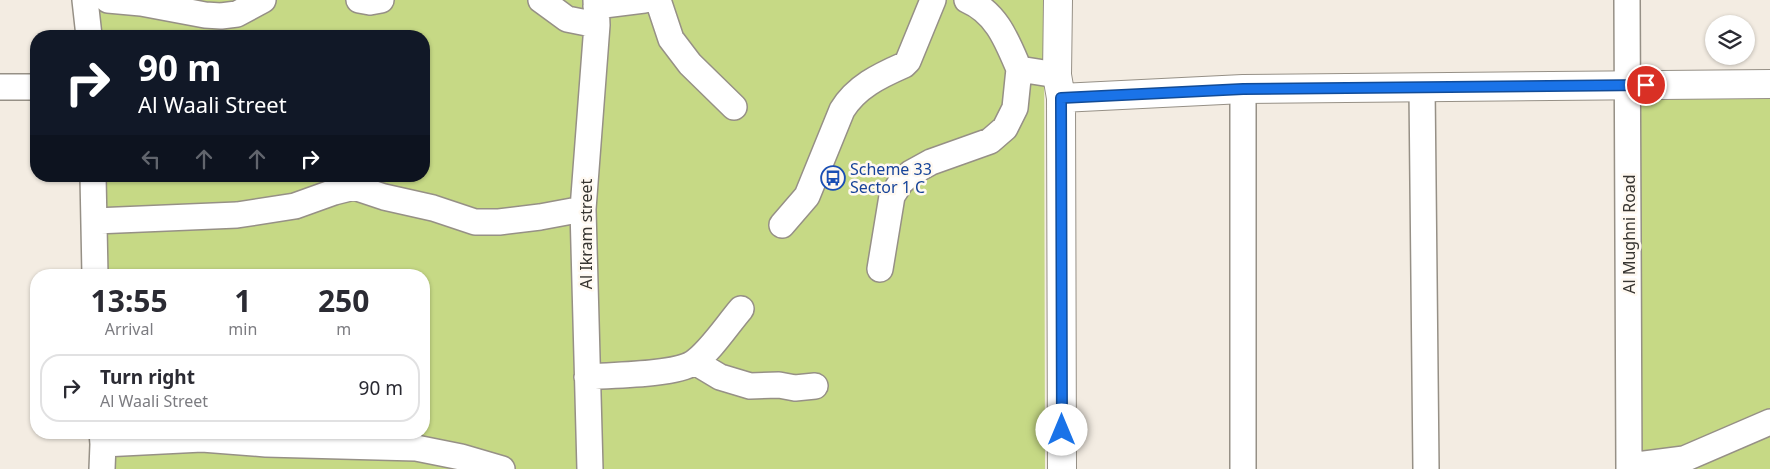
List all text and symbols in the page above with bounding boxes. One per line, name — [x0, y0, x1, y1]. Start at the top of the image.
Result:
map controls — [1705, 15, 1755, 65]
button: layers — [1705, 15, 1755, 65]
text: 90 m — [138, 44, 221, 91]
icon: right — [55, 50, 120, 115]
pin — [1625, 64, 1667, 106]
icon: arrive — [1632, 71, 1660, 99]
text: Al Waali Street — [138, 89, 287, 119]
icon: left — [137, 145, 165, 173]
icon: ahead — [190, 145, 218, 173]
icon: ahead — [243, 145, 271, 173]
icon: right — [296, 145, 324, 173]
place label: Scheme 33 Sector 1 C — [850, 158, 932, 198]
bus stop icon: Scheme 33 Sector 1 C — [820, 165, 846, 191]
street label: Al Mughni Road — [1618, 174, 1640, 294]
street label: Al Ikram street — [575, 179, 597, 289]
text: 13:55 — [91, 280, 168, 321]
text: 1 — [234, 280, 251, 321]
text: 250 — [318, 280, 369, 321]
text: Arrival — [105, 318, 154, 340]
text: min — [228, 318, 257, 340]
text: m — [336, 318, 351, 340]
text: Turn right — [100, 364, 195, 390]
icon: right — [57, 374, 85, 402]
text: 90 m — [359, 375, 403, 401]
text: Al Waali Street — [100, 390, 208, 412]
position arrow — [1035, 403, 1087, 455]

